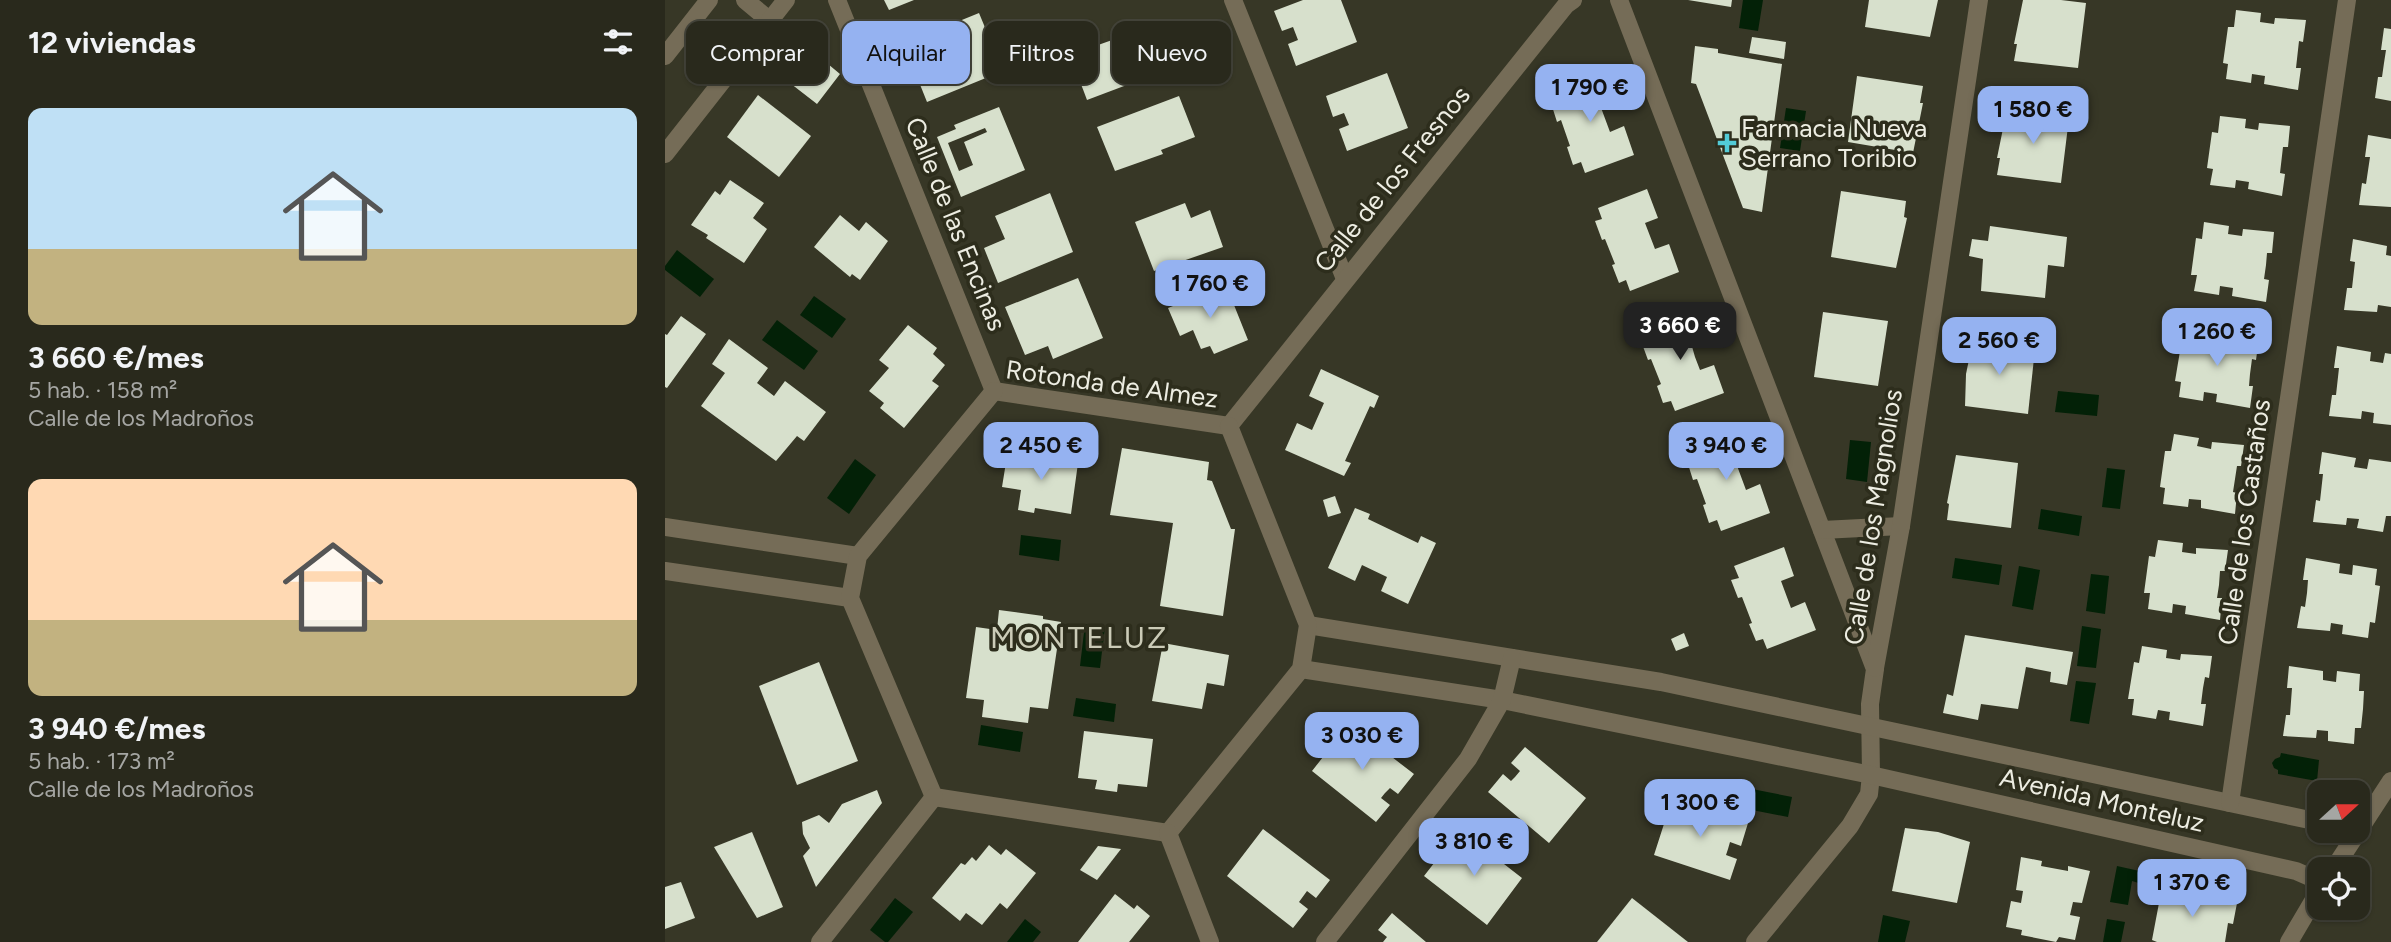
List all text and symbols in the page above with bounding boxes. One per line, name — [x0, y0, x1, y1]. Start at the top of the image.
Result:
chip: Comprar — [686, 21, 828, 84]
chip: Alquilar — [842, 21, 970, 84]
chip: Filtros — [984, 21, 1098, 84]
chip: Nuevo — [1112, 21, 1231, 84]
icon: filters — [599, 23, 637, 61]
text: 12 viviendas — [28, 24, 196, 61]
pin: 1 790 € — [1525, 64, 1655, 124]
text: 1 790 € — [1551, 73, 1629, 101]
street label: Calle de los Fresnos — [1307, 80, 1477, 278]
pin: 1 580 € — [1968, 86, 2098, 146]
text: 1 580 € — [1994, 95, 2072, 123]
place label: Farmacia Nueva Serrano Toribio — [1741, 112, 1927, 174]
street label: Calle de las Encinas — [899, 113, 1013, 335]
marker: Farmacia Nueva Serrano Toribio — [1719, 135, 1735, 151]
icon: home — [270, 153, 396, 279]
pin: 1 760 € — [1145, 260, 1275, 320]
text: 1 760 € — [1171, 269, 1249, 297]
pin: 3 660 € — [1615, 302, 1745, 362]
pin: 1 260 € — [2152, 308, 2282, 368]
text: 3 660 € — [1639, 311, 1721, 339]
text: 1 260 € — [2178, 317, 2256, 345]
pin: 2 560 € — [1934, 318, 2064, 377]
text: 2 560 € — [1958, 326, 2040, 354]
text: 3 660 €/mes — [28, 339, 204, 376]
street label: Rotonda de Almez — [1004, 353, 1220, 415]
text: 5 hab. · 158 m² — [28, 376, 177, 404]
street label: Calle de los Magnolios — [1837, 387, 1909, 647]
street label: Calle de los Castaños — [2211, 397, 2277, 647]
text: Calle de los Madroños — [28, 404, 254, 432]
pin: 2 450 € — [976, 422, 1106, 482]
pin: 3 940 € — [1661, 422, 1791, 482]
text: 2 450 € — [999, 431, 1083, 459]
text: 3 940 € — [1685, 431, 1767, 459]
icon: home — [270, 524, 396, 650]
district label: MONTELUZ — [990, 619, 1168, 656]
text: 3 940 €/mes — [28, 710, 205, 747]
pin: 3 030 € — [1297, 712, 1427, 772]
text: 3 030 € — [1321, 721, 1403, 749]
text: 5 hab. · 173 m² — [28, 747, 175, 775]
street label: Avenida Monteluz — [1997, 761, 2207, 839]
text: Calle de los Madroños — [28, 775, 254, 803]
pin: 1 300 € — [1635, 780, 1765, 839]
north arrow — [2307, 780, 2369, 844]
map controls — [2307, 780, 2370, 920]
text: 1 300 € — [1660, 788, 1740, 816]
pin: 3 810 € — [1409, 818, 1539, 878]
text: 3 810 € — [1435, 827, 1513, 855]
button: locate — [2307, 857, 2370, 920]
pin: 1 370 € — [2127, 860, 2257, 919]
text: 1 370 € — [2153, 868, 2231, 896]

